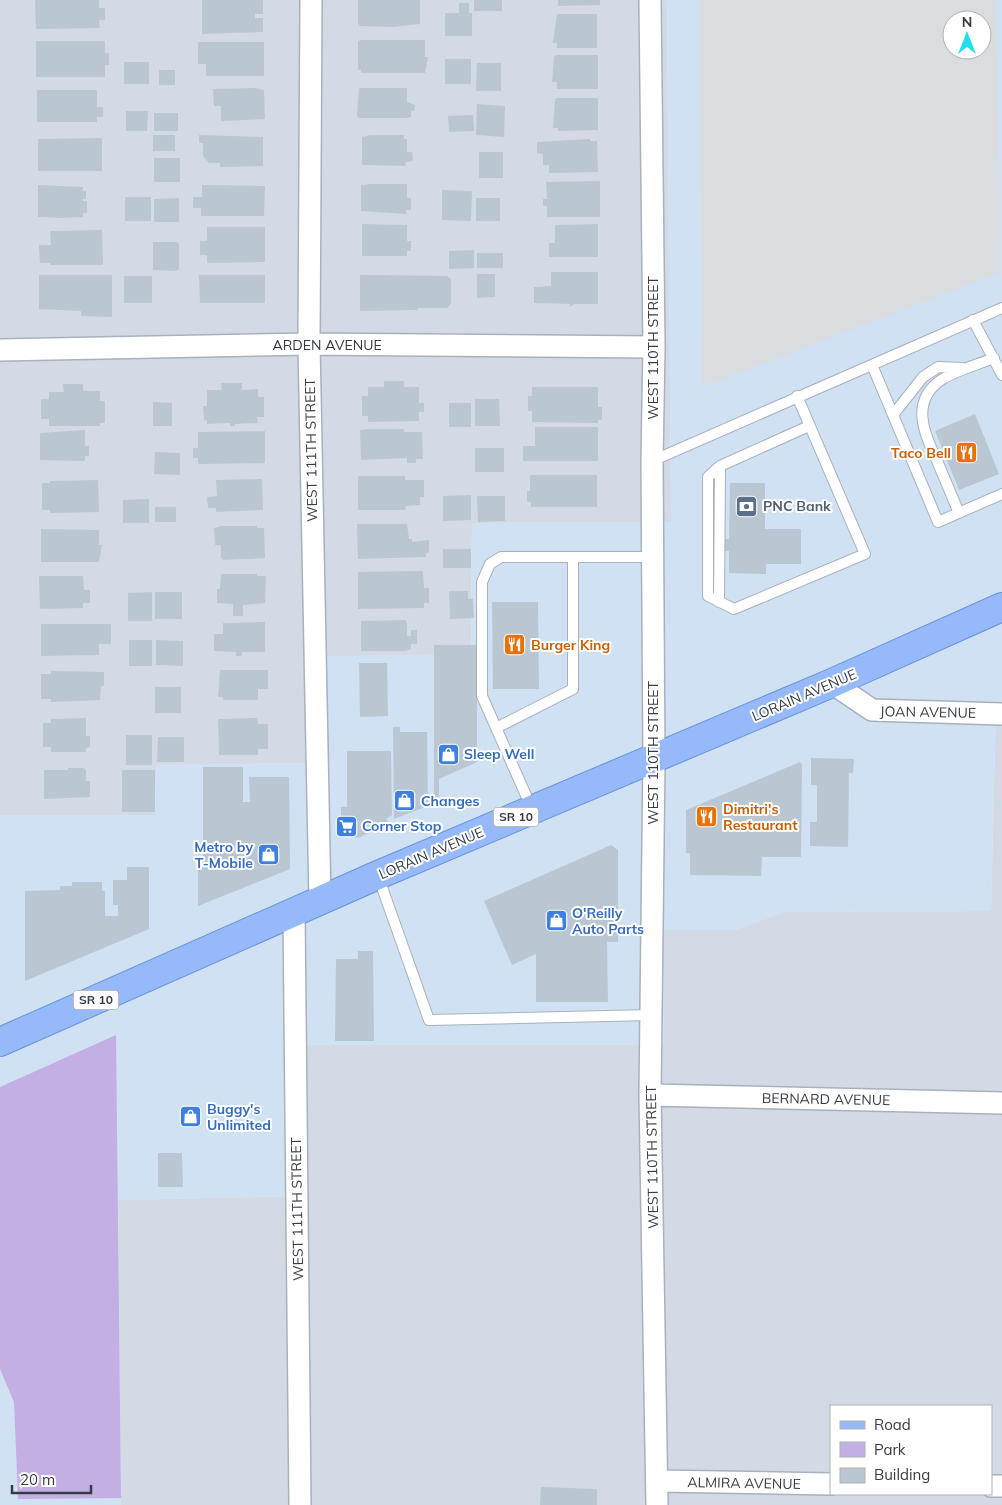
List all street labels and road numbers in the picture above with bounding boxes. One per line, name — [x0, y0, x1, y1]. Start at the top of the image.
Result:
street label: WEST 110TH STREET — [644, 276, 662, 420]
street label: ARDEN AVENUE — [272, 336, 382, 354]
street label: WEST 111TH STREET — [301, 377, 321, 522]
street label: LORAIN AVENUE — [749, 665, 859, 725]
street label: WEST 110TH STREET — [644, 681, 662, 825]
street label: JOAN AVENUE — [880, 702, 976, 722]
road number: SR 10 — [494, 808, 538, 826]
street label: LORAIN AVENUE — [376, 823, 486, 883]
road number: SR 10 — [74, 990, 118, 1010]
street label: WEST 110TH STREET — [642, 1084, 662, 1229]
street label: BERNARD AVENUE — [762, 1089, 890, 1109]
street label: WEST 111TH STREET — [287, 1136, 307, 1281]
street label: ALMIRA AVENUE — [687, 1473, 801, 1493]

